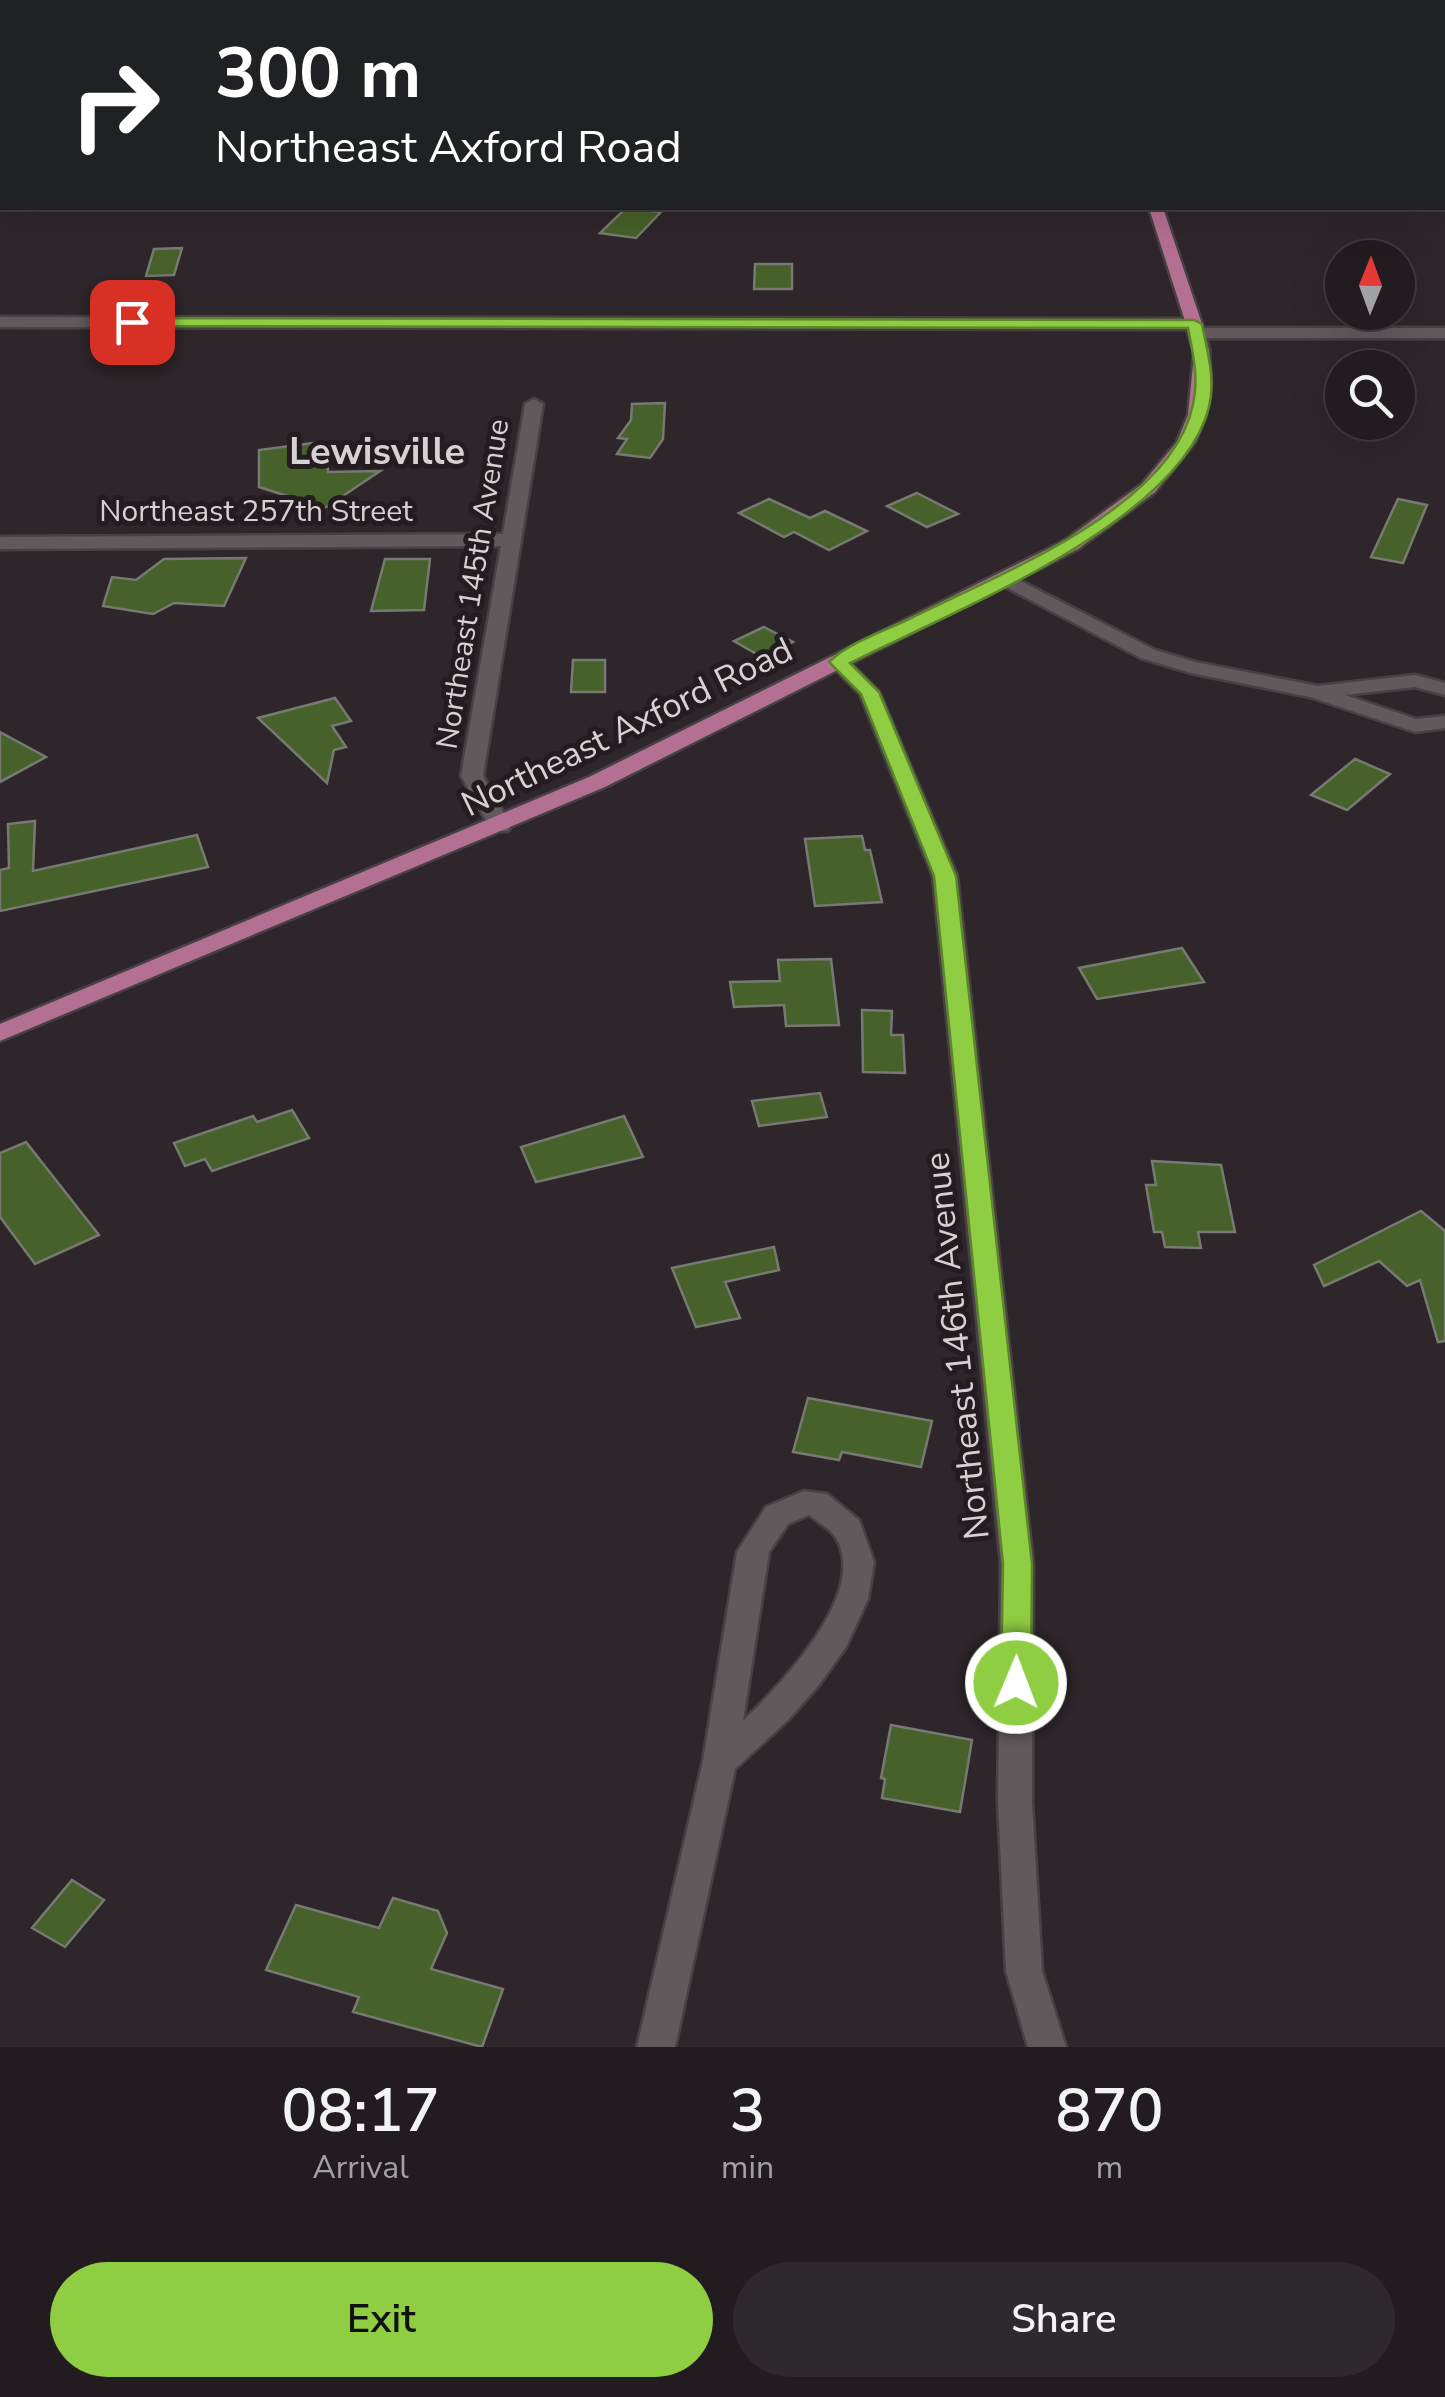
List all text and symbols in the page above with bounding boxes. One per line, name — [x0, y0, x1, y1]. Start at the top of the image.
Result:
text: 300 m — [215, 26, 421, 122]
icon: right — [50, 40, 180, 170]
text: Northeast Axford Road — [215, 117, 682, 178]
north arrow — [1325, 240, 1415, 330]
map controls — [1325, 240, 1415, 440]
pin — [90, 280, 175, 365]
icon: arrive — [105, 295, 160, 350]
button: search — [1325, 350, 1415, 440]
street label: Northeast 145th Avenue — [427, 416, 519, 752]
district label: Lewisville — [289, 426, 465, 477]
street label: Northeast 257th Street — [99, 491, 413, 532]
street label: Northeast Axford Road — [454, 626, 800, 828]
street label: Northeast 146th Avenue — [913, 1150, 1001, 1542]
position arrow — [964, 1631, 1068, 1735]
text: 08:17 — [281, 2070, 440, 2152]
text: 3 — [730, 2070, 766, 2152]
text: 870 — [1056, 2070, 1164, 2152]
text: Arrival — [312, 2146, 409, 2189]
text: min — [721, 2146, 774, 2189]
text: m — [1096, 2146, 1123, 2189]
button: Exit — [50, 2262, 713, 2377]
button: Share — [733, 2262, 1395, 2377]

